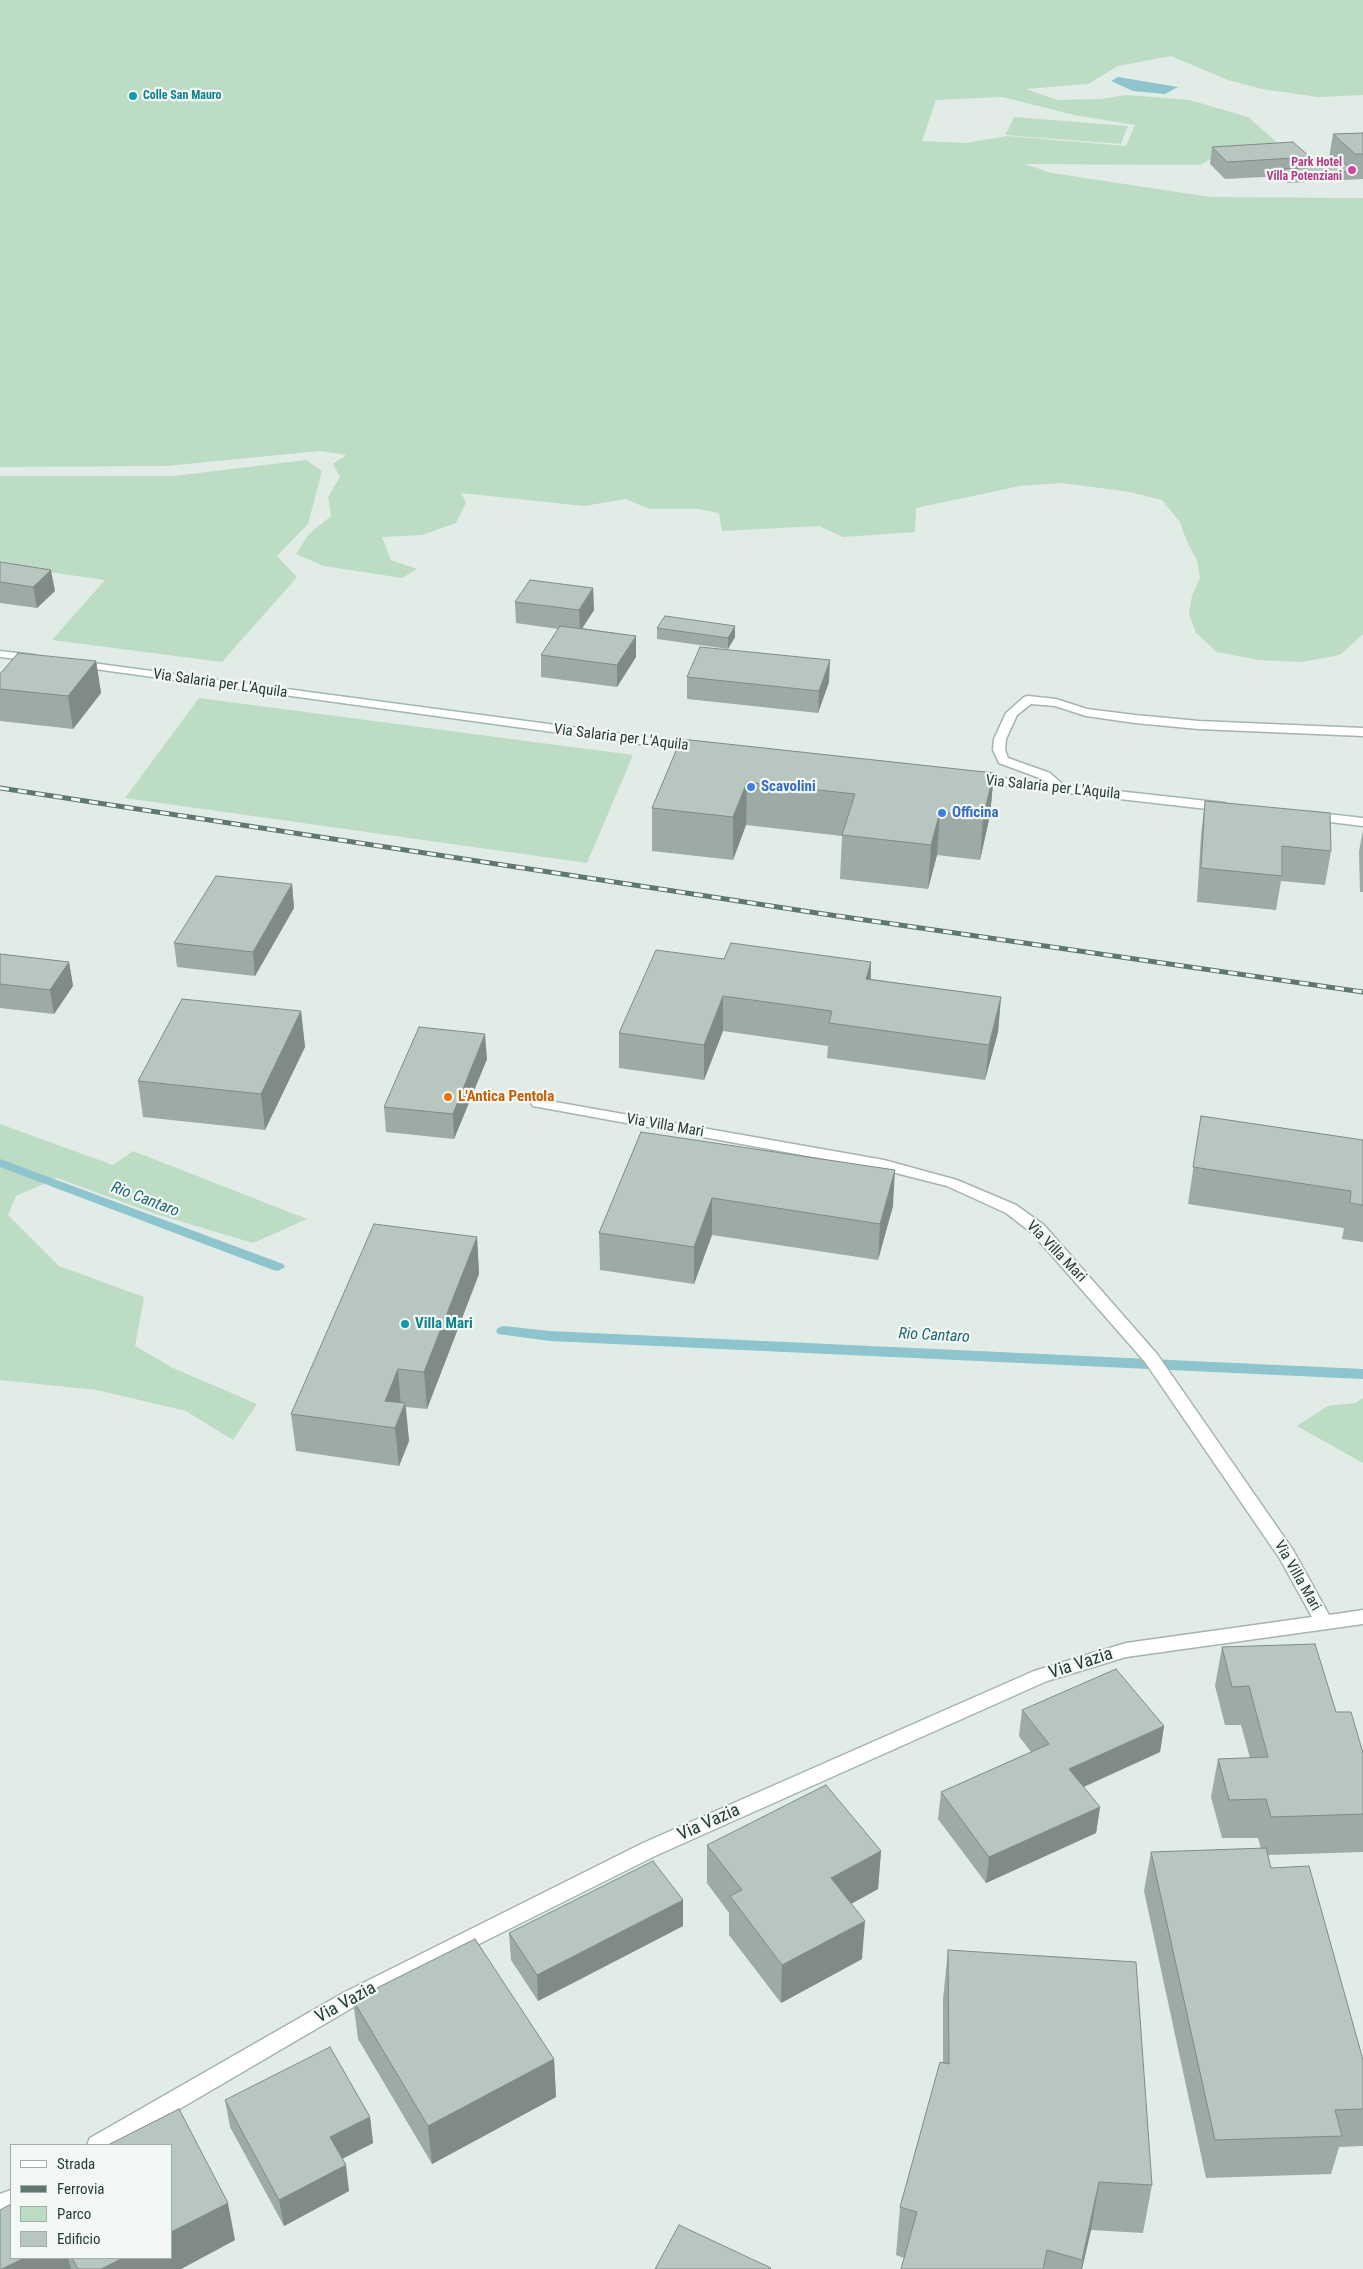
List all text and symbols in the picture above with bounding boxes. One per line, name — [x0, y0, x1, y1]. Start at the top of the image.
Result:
place label: Colle San Mauro — [143, 89, 222, 103]
marker: Colle San Mauro — [127, 90, 139, 102]
place label: Park Hotel Villa Potenziani — [1267, 156, 1342, 184]
marker: Park Hotel Villa Potenziani — [1346, 164, 1358, 176]
street label: Via Salaria per L'Aquila — [152, 666, 288, 702]
street label: Via Salaria per L'Aquila — [553, 721, 689, 755]
street label: Via Salaria per L'Aquila — [985, 772, 1121, 804]
place label: Scavolini — [761, 778, 816, 796]
marker: Scavolini — [745, 781, 757, 793]
place label: Officina — [952, 804, 998, 822]
marker: Officina — [936, 807, 948, 819]
place label: L'Antica Pentola — [458, 1088, 554, 1106]
marker: L'Antica Pentola — [442, 1091, 454, 1103]
street label: Via Villa Mari — [625, 1110, 705, 1142]
water label: Rio Cantaro — [108, 1178, 182, 1222]
street label: Via Villa Mari — [1022, 1218, 1090, 1286]
place label: Villa Mari — [415, 1315, 473, 1333]
marker: Villa Mari — [399, 1318, 411, 1330]
water label: Rio Cantaro — [898, 1325, 970, 1347]
street label: Via Villa Mari — [1270, 1538, 1324, 1614]
street label: Via Vazia — [1046, 1644, 1116, 1684]
street label: Via Vazia — [674, 1800, 744, 1846]
street label: Via Vazia — [312, 1978, 380, 2028]
legend — [10, 2144, 172, 2259]
text: Strada — [57, 2155, 95, 2173]
text: Ferrovia — [57, 2180, 105, 2198]
text: Parco — [57, 2205, 91, 2223]
text: Edificio — [57, 2230, 100, 2248]

